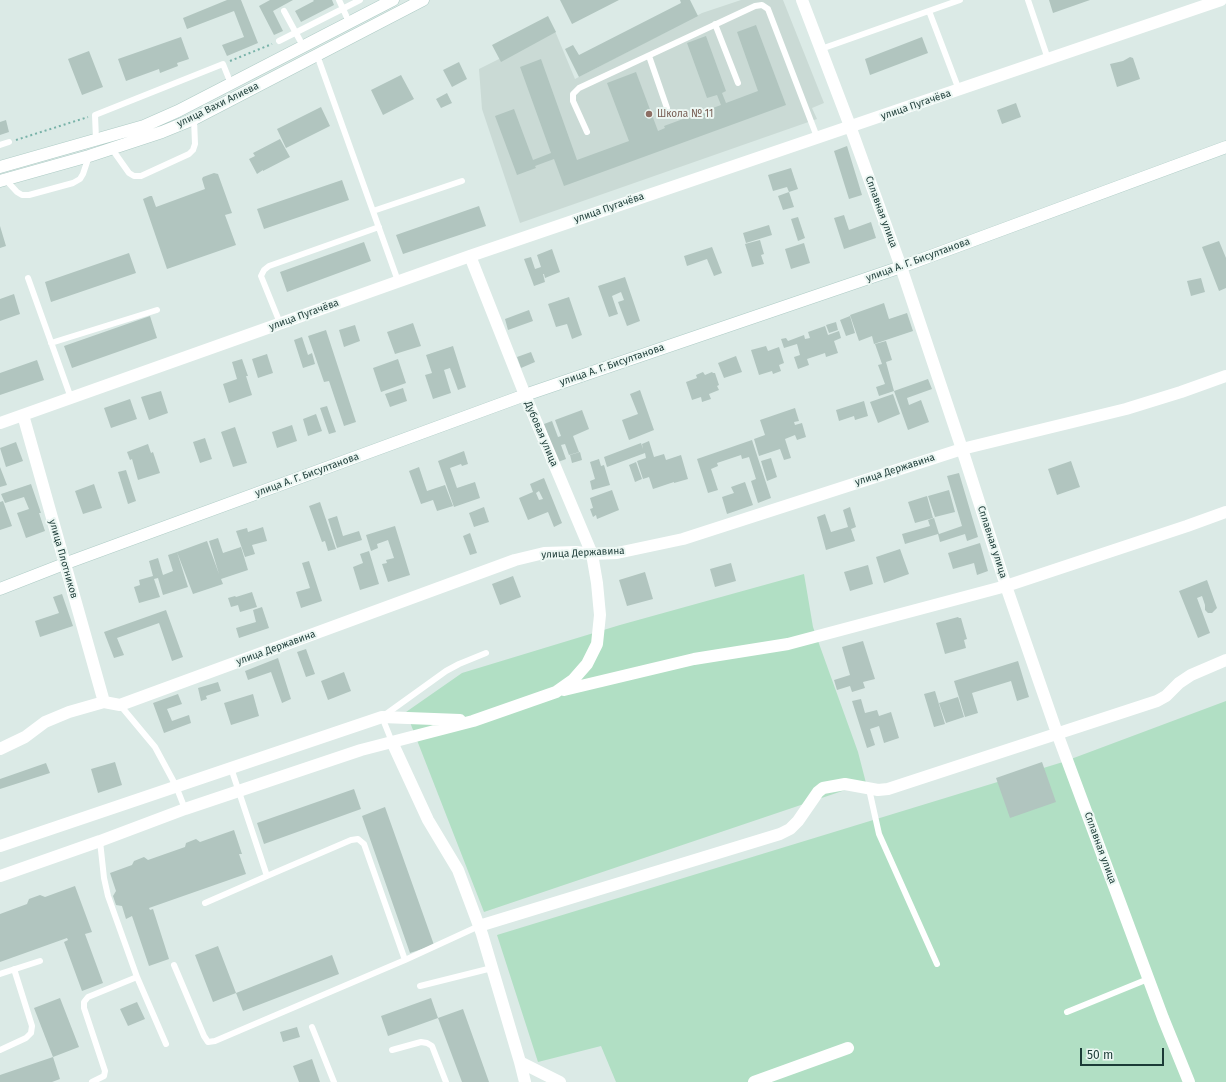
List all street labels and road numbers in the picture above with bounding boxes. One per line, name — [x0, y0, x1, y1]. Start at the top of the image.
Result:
street label: улица Вахи Алиева — [175, 80, 261, 130]
street label: улица Пугачёва — [879, 87, 953, 123]
street label: Сплавная улица — [862, 174, 900, 250]
street label: улица Пугачёва — [572, 190, 646, 226]
street label: улица А. Г. Бисултанова — [864, 236, 972, 284]
street label: улица Пугачёва — [267, 297, 341, 333]
street label: улица А. Г. Бисултанова — [558, 341, 666, 389]
street label: Дубовая улица — [522, 400, 560, 468]
street label: улица А. Г. Бисултанова — [253, 451, 361, 499]
street label: улица Державина — [853, 451, 937, 489]
street label: Сплавная улица — [975, 504, 1009, 580]
street label: улица Плотников — [46, 518, 80, 600]
street label: улица Державина — [541, 545, 625, 561]
street label: улица Державина — [235, 628, 317, 668]
street label: Сплавная улица — [1081, 810, 1119, 886]

